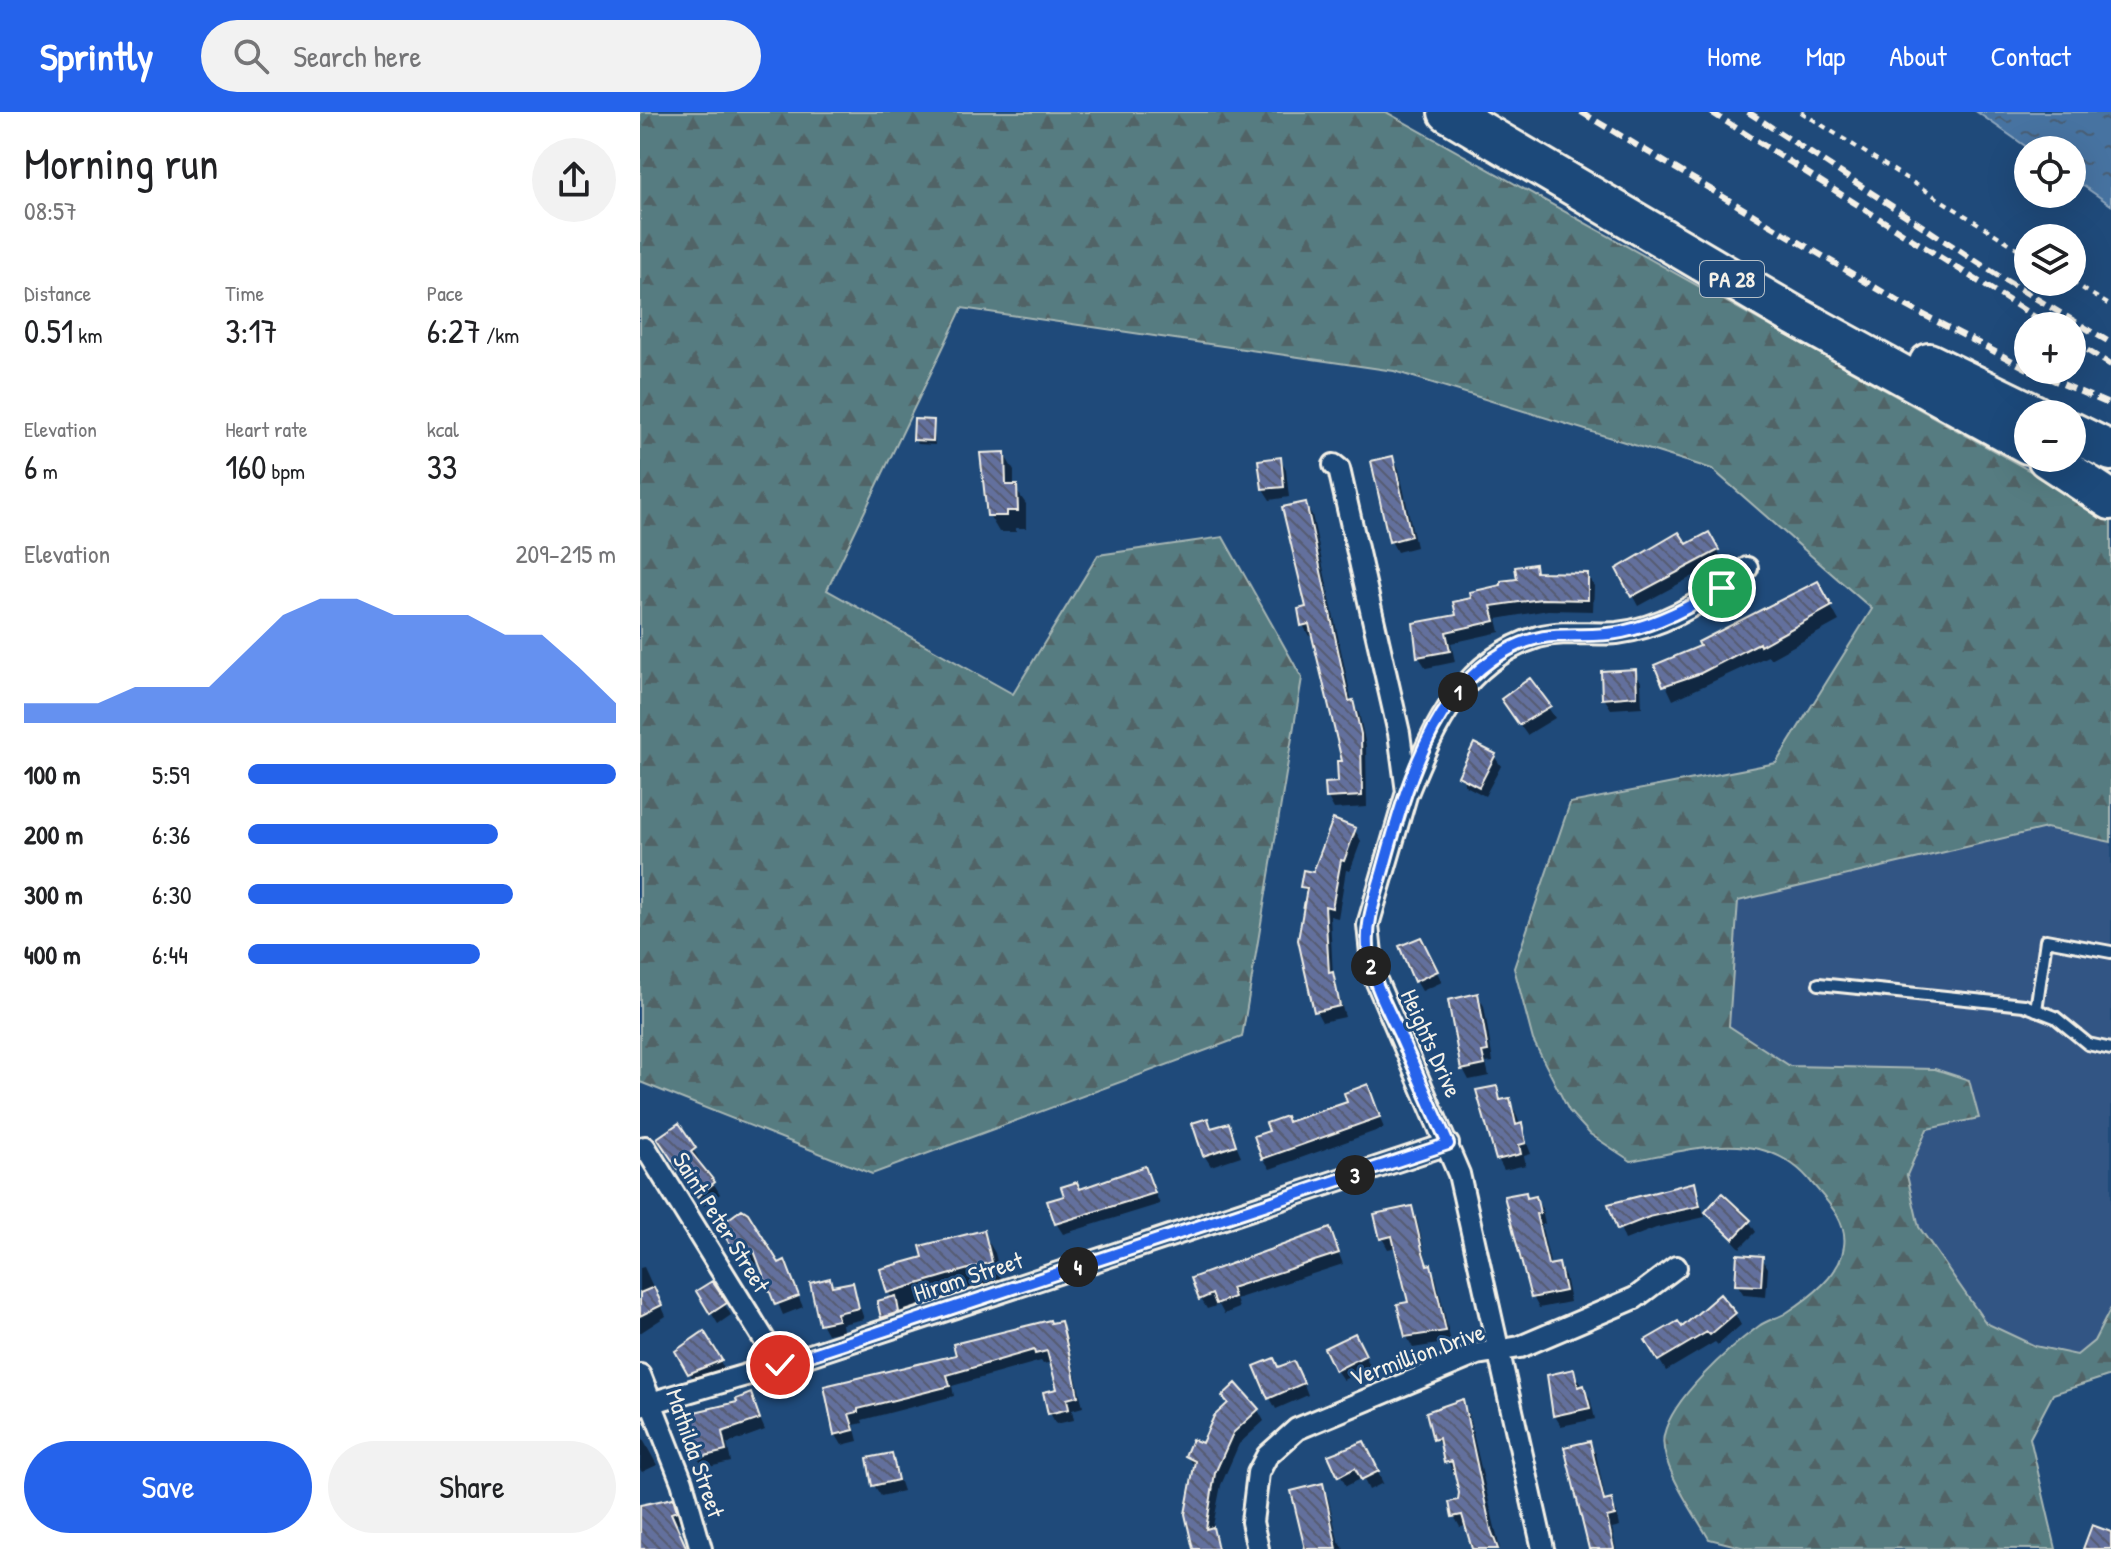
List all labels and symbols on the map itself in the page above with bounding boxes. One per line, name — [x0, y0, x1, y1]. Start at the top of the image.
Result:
road number: PA 28 — [1700, 261, 1764, 297]
pin — [1688, 554, 1756, 622]
pin: 1 — [1438, 672, 1478, 712]
pin: 2 — [1351, 946, 1391, 986]
street label: Heights Drive — [1394, 984, 1470, 1102]
street label: Saint Peter Street — [666, 1146, 778, 1299]
pin: 3 — [1335, 1155, 1375, 1195]
street label: Hiram Street — [909, 1243, 1027, 1309]
pin: 4 — [1058, 1247, 1098, 1287]
street label: Vermillion Drive — [1345, 1315, 1489, 1393]
pin — [746, 1331, 814, 1399]
street label: Mathilda Street — [659, 1384, 733, 1522]

